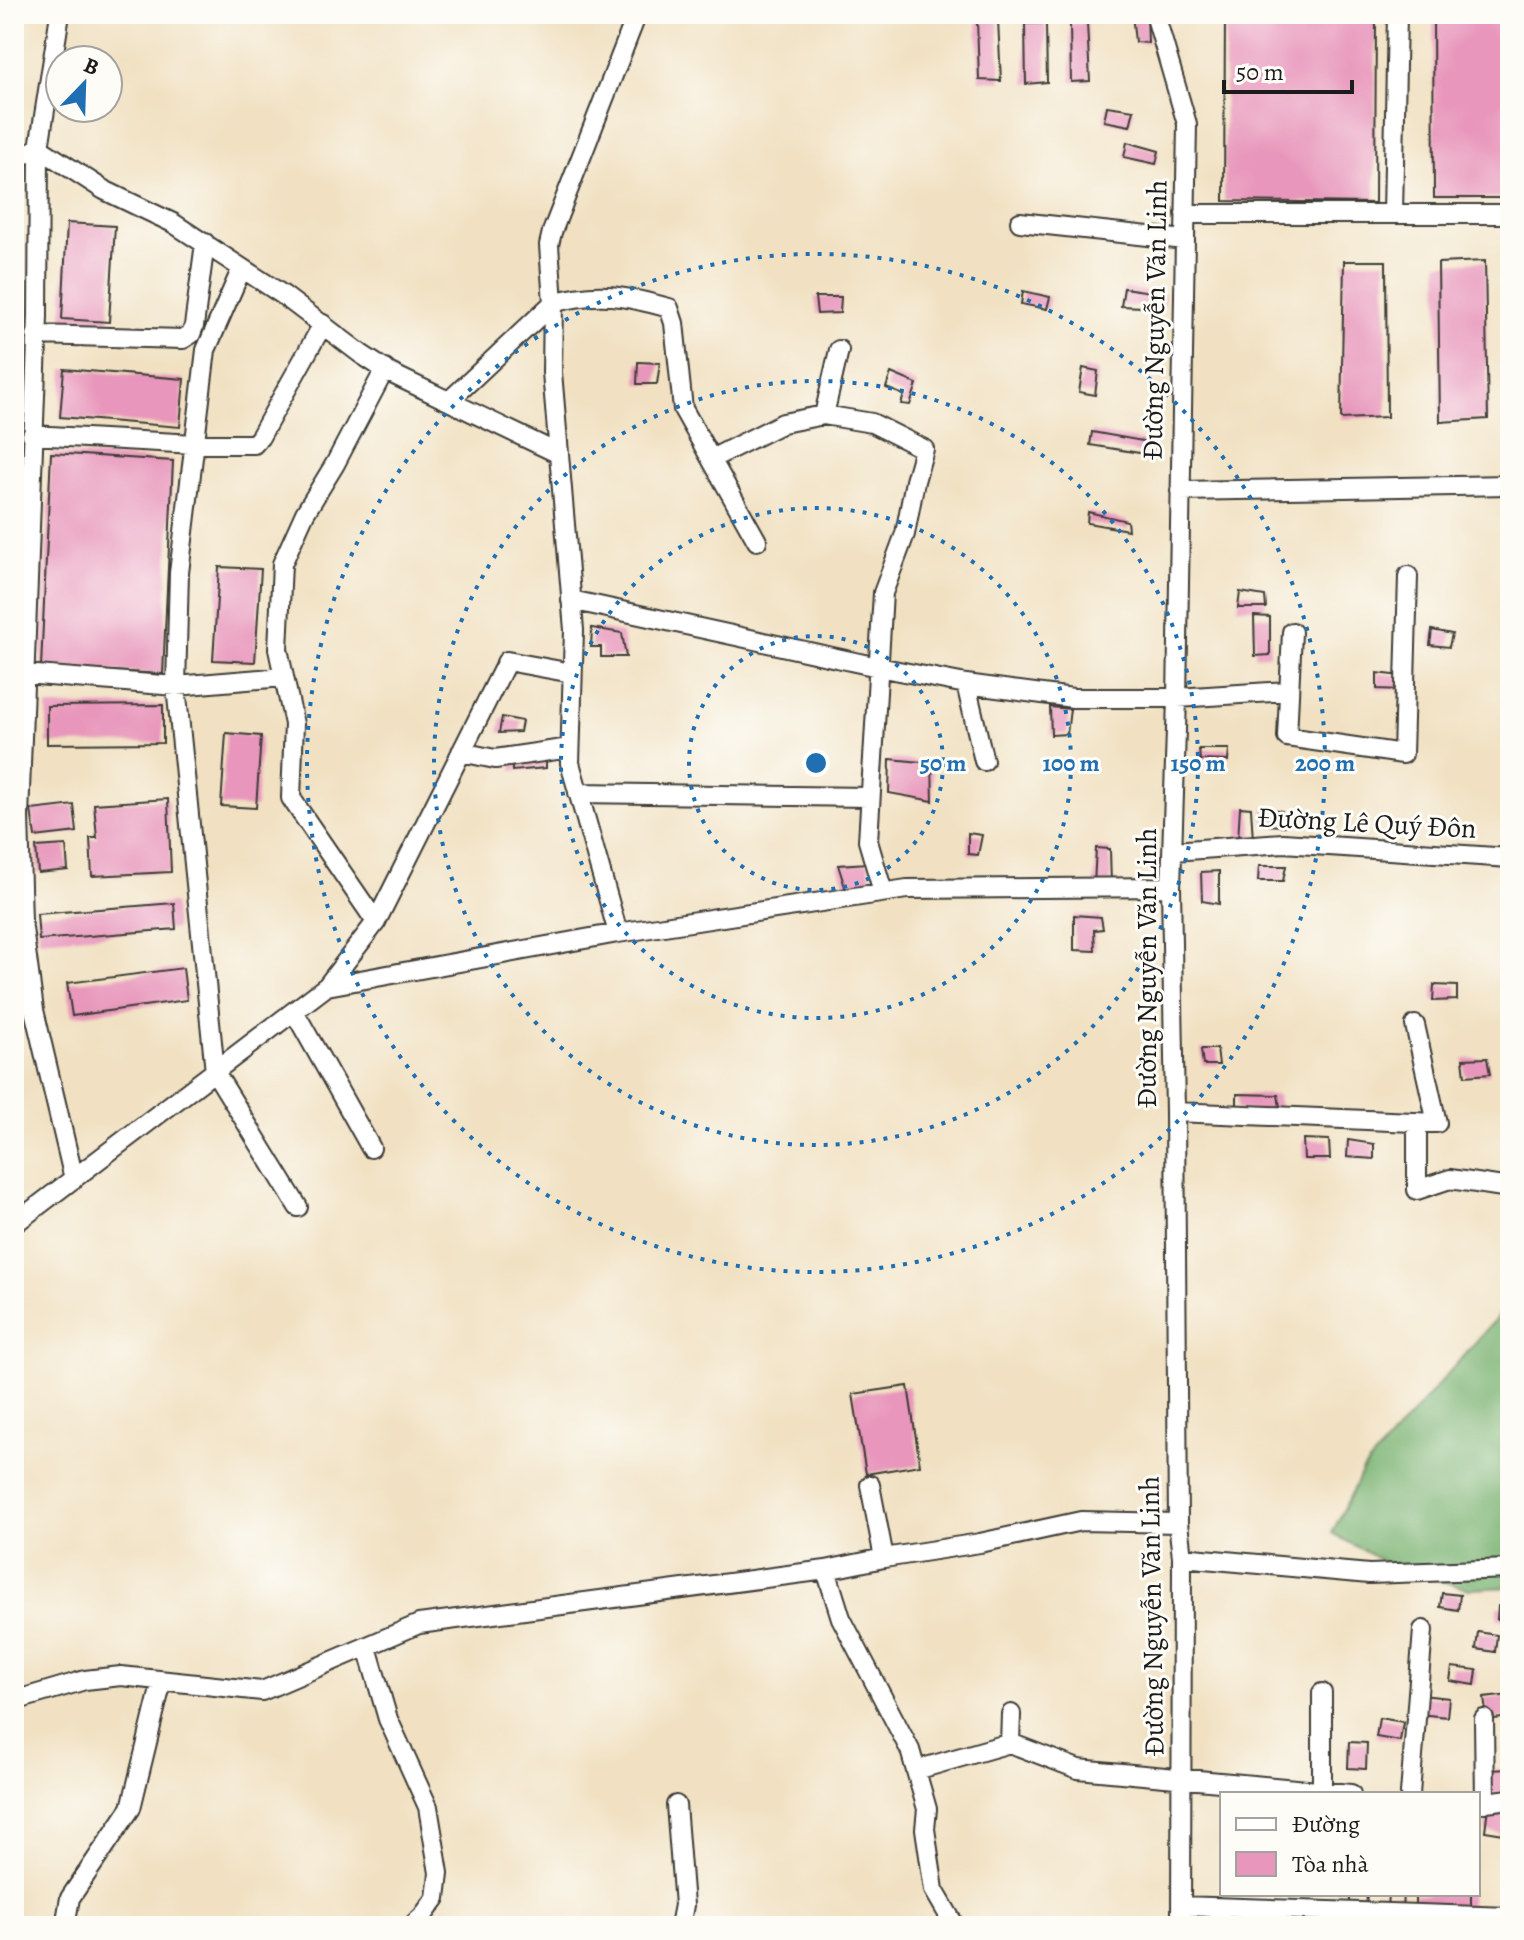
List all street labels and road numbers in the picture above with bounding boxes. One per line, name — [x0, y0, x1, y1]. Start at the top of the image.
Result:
street label: Đường Nguyễn Văn Linh — [1134, 180, 1176, 460]
street label: Đường Lê Quý Đôn — [1257, 798, 1477, 848]
street label: Đường Nguyễn Văn Linh — [1128, 828, 1166, 1108]
street label: Đường Nguyễn Văn Linh — [1131, 1476, 1173, 1756]

